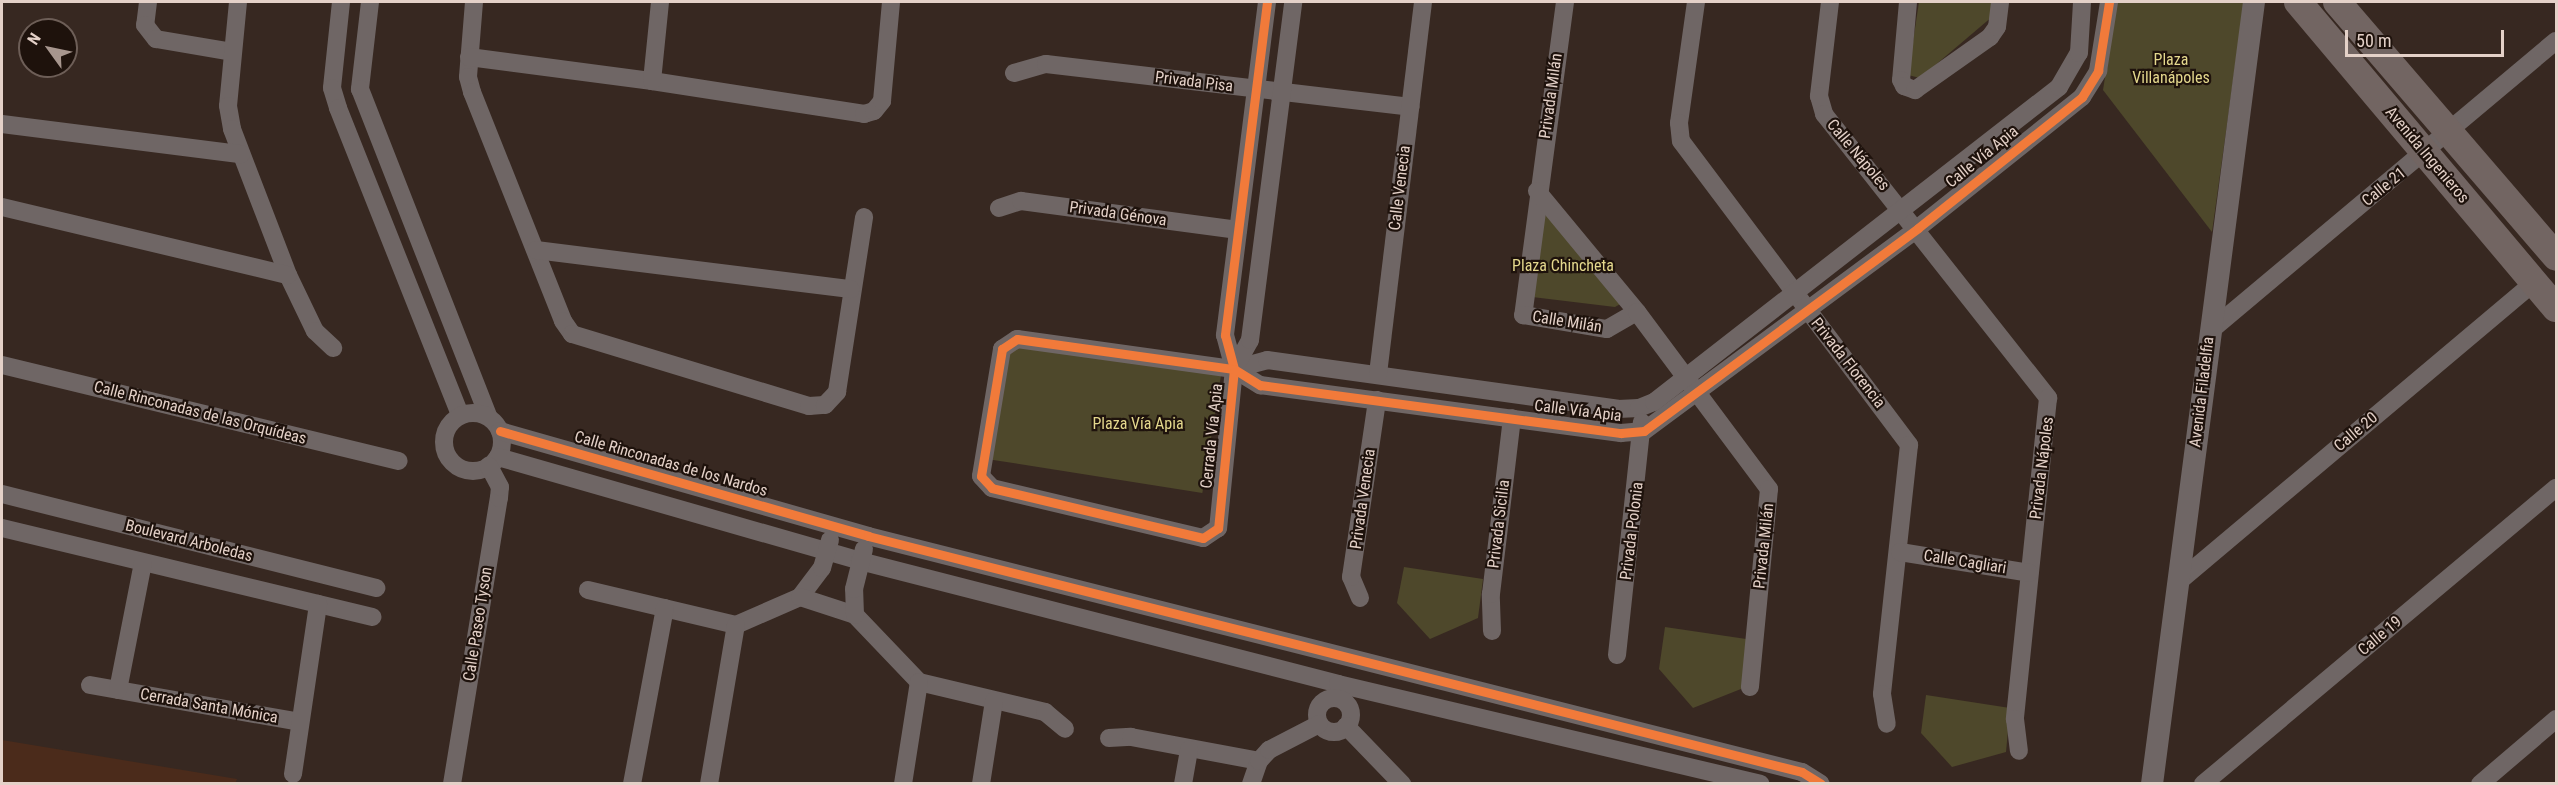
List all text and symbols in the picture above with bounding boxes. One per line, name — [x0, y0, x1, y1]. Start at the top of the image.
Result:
north arrow — [18, 18, 78, 78]
scale bar — [2348, 18, 2507, 56]
text: N — [24, 30, 45, 48]
text: 50 m — [2356, 30, 2391, 51]
park label: Plaza Villanápoles — [2132, 50, 2210, 88]
street label: Privada Milán — [1536, 52, 1566, 140]
street label: Privada Pisa — [1154, 68, 1234, 96]
street label: Avenida Ingenieros — [2381, 103, 2473, 207]
street label: Calle Nápoles — [1823, 115, 1893, 195]
street label: Calle Vía Apia — [1942, 122, 2022, 192]
street label: Calle Venecia — [1385, 144, 1415, 232]
street label: Calle 21 — [2358, 163, 2410, 211]
street label: Privada Génova — [1068, 198, 1168, 230]
park label: Plaza Chincheta — [1512, 256, 1614, 276]
street label: Calle Milán — [1531, 307, 1603, 337]
street label: Privada Florencia — [1807, 314, 1889, 412]
street label: Avenida Filadelfia — [2186, 336, 2218, 448]
street label: Calle Rinconadas de las Orquídeas — [92, 377, 308, 449]
street label: Cerrada Vía Apia — [1197, 383, 1227, 489]
street label: Calle Vía Apia — [1533, 396, 1623, 426]
street label: Calle 20 — [2330, 408, 2382, 456]
park label: Plaza Vía Apia — [1092, 414, 1184, 434]
street label: Privada Nápoles — [2026, 416, 2058, 520]
street label: Calle Rinconadas de los Nardos — [572, 427, 770, 501]
street label: Privada Venecia — [1346, 448, 1380, 550]
street label: Privada Sicilia — [1484, 479, 1514, 569]
street label: Privada Polonia — [1616, 481, 1648, 581]
street label: Privada Milán — [1750, 502, 1778, 590]
street label: Boulevard Arboledas — [123, 516, 255, 566]
street label: Calle Cagliari — [1922, 546, 2008, 578]
street label: Calle Paseo Tyson — [459, 565, 497, 683]
street label: Calle 19 — [2354, 612, 2406, 660]
street label: Cerrada Santa Mónica — [139, 684, 279, 728]

